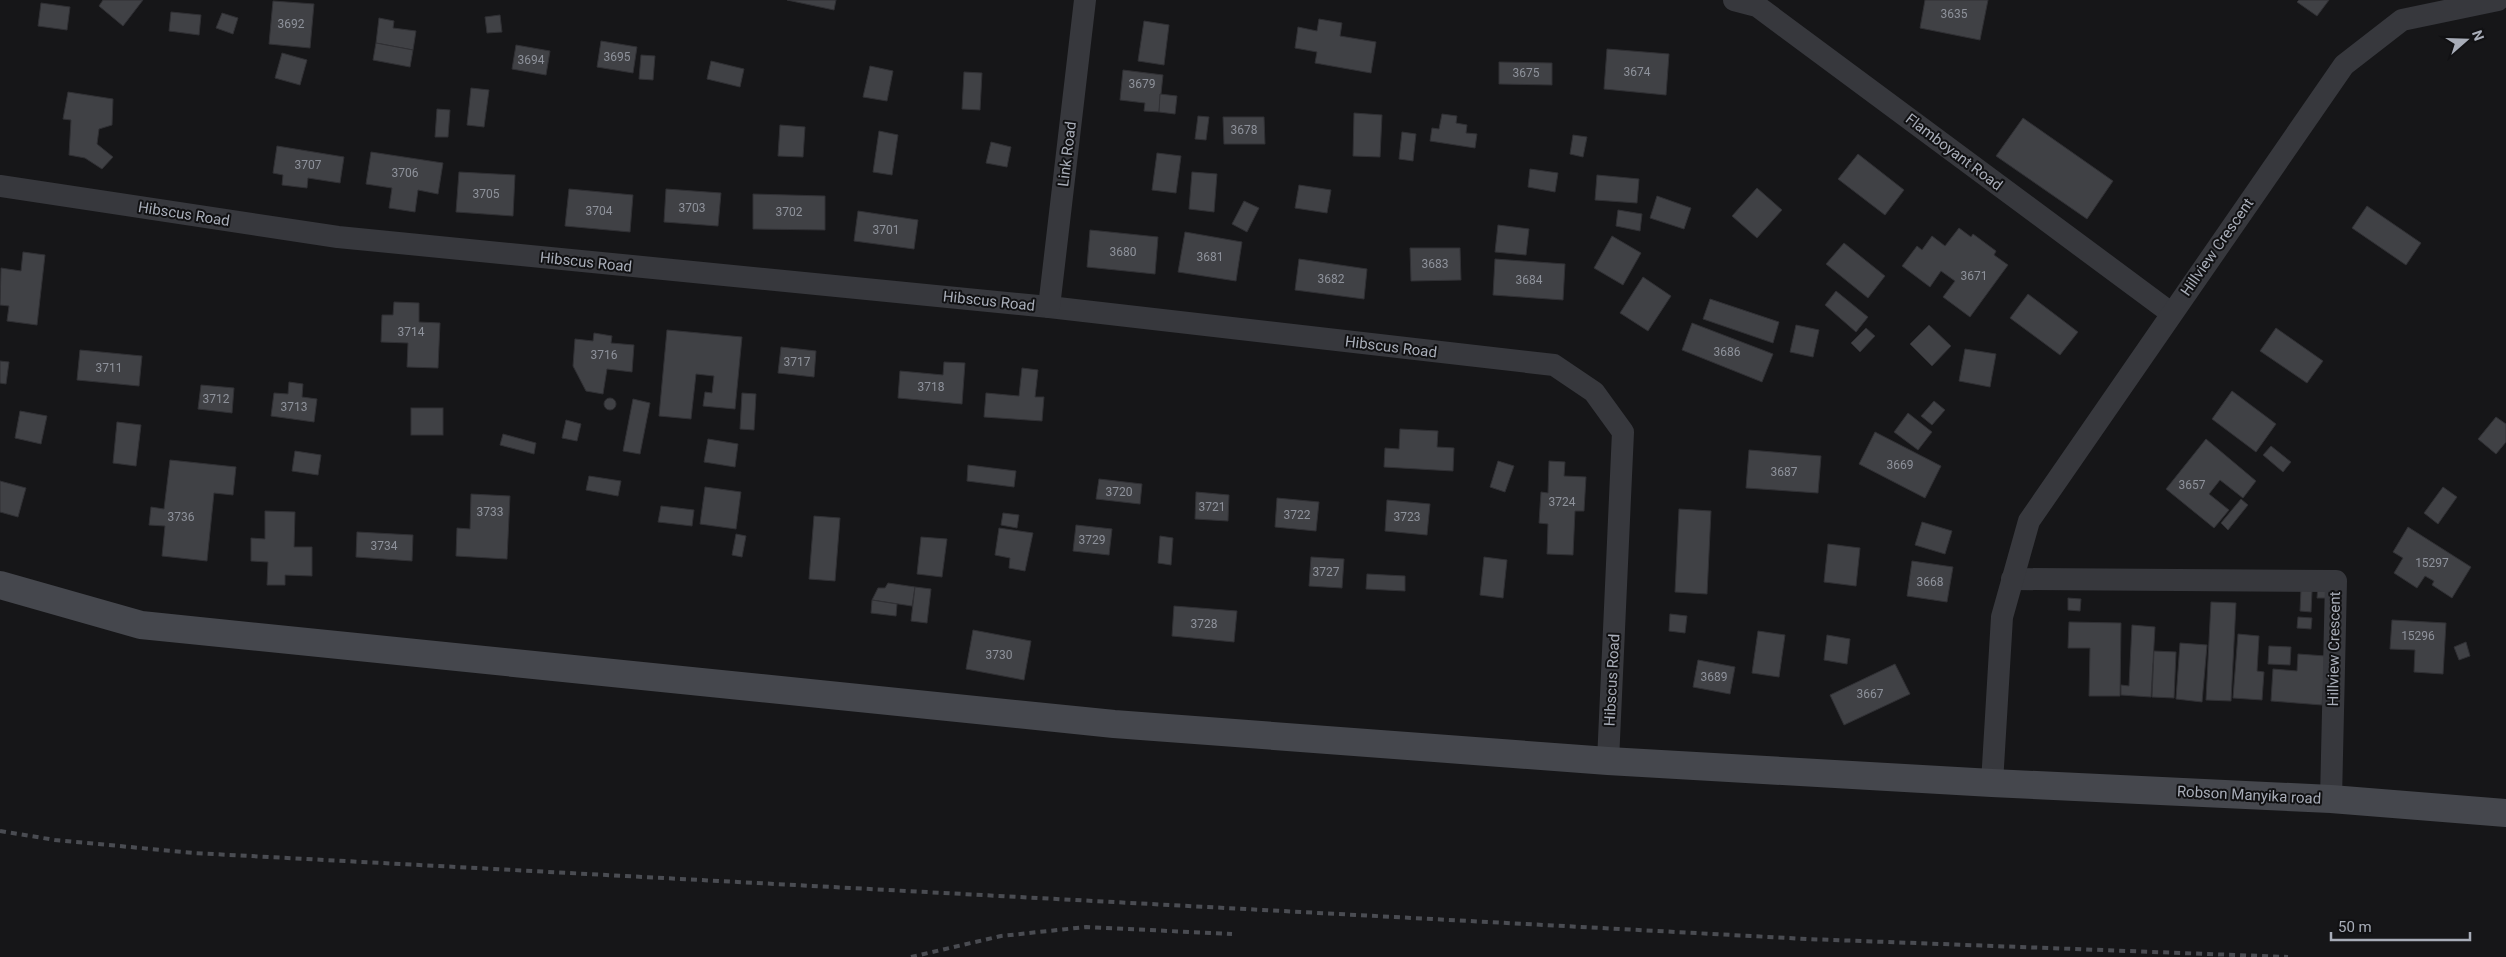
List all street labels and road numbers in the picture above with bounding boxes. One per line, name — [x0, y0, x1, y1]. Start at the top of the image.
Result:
street label: Flamboyant Road — [1902, 110, 2006, 194]
street label: Link Road — [1054, 120, 1080, 188]
street label: Hillview Crescent — [2177, 195, 2257, 299]
street label: Hibscus Road — [137, 198, 231, 230]
street label: Hibscus Road — [539, 248, 633, 276]
street label: Hibscus Road — [942, 287, 1036, 315]
street label: Hibscus Road — [1344, 332, 1438, 362]
street label: Hillview Crescent — [2324, 591, 2344, 707]
street label: Hibscus Road — [1601, 633, 1623, 727]
street label: Robson Manyika road — [2176, 782, 2322, 808]

